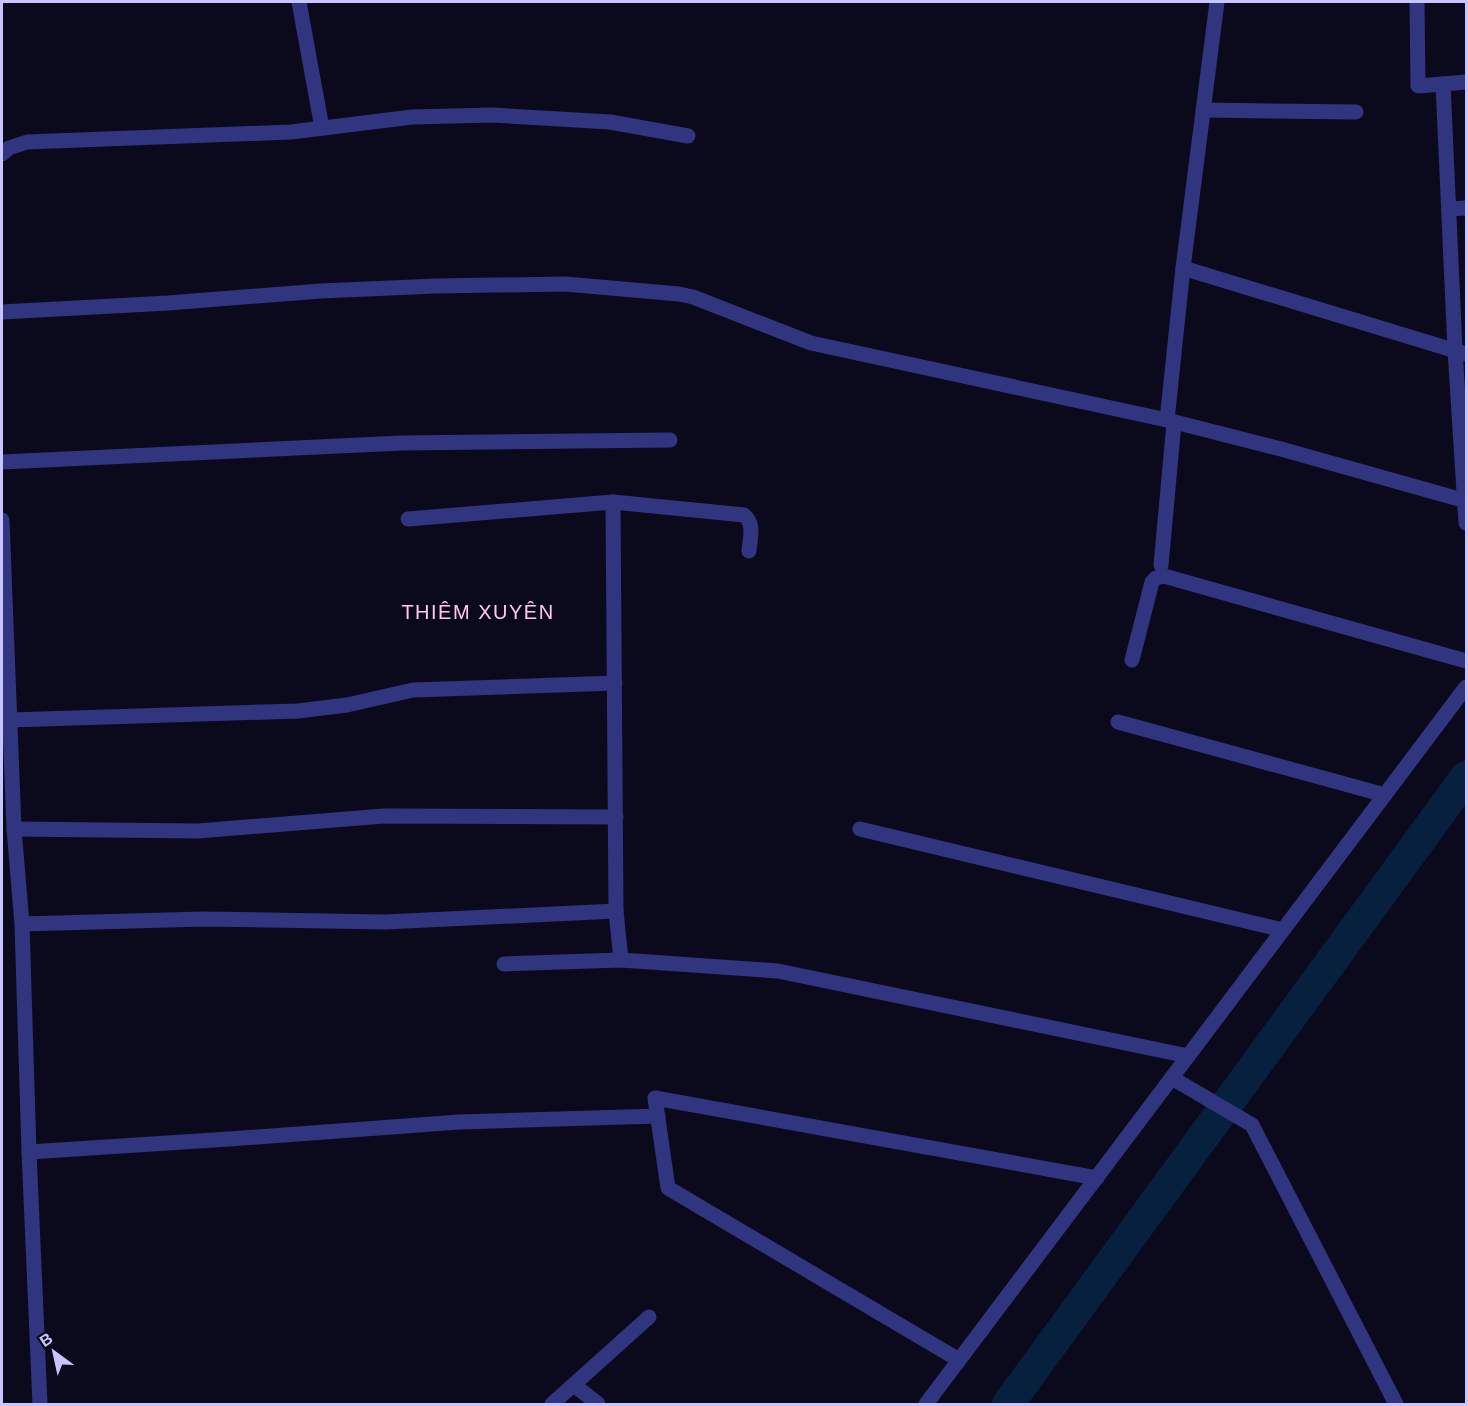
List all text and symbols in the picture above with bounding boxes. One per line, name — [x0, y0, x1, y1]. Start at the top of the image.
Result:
district label: THIÊM XUYÊN — [401, 601, 555, 623]
north arrow — [24, 1322, 84, 1382]
text: B — [37, 1330, 56, 1350]

